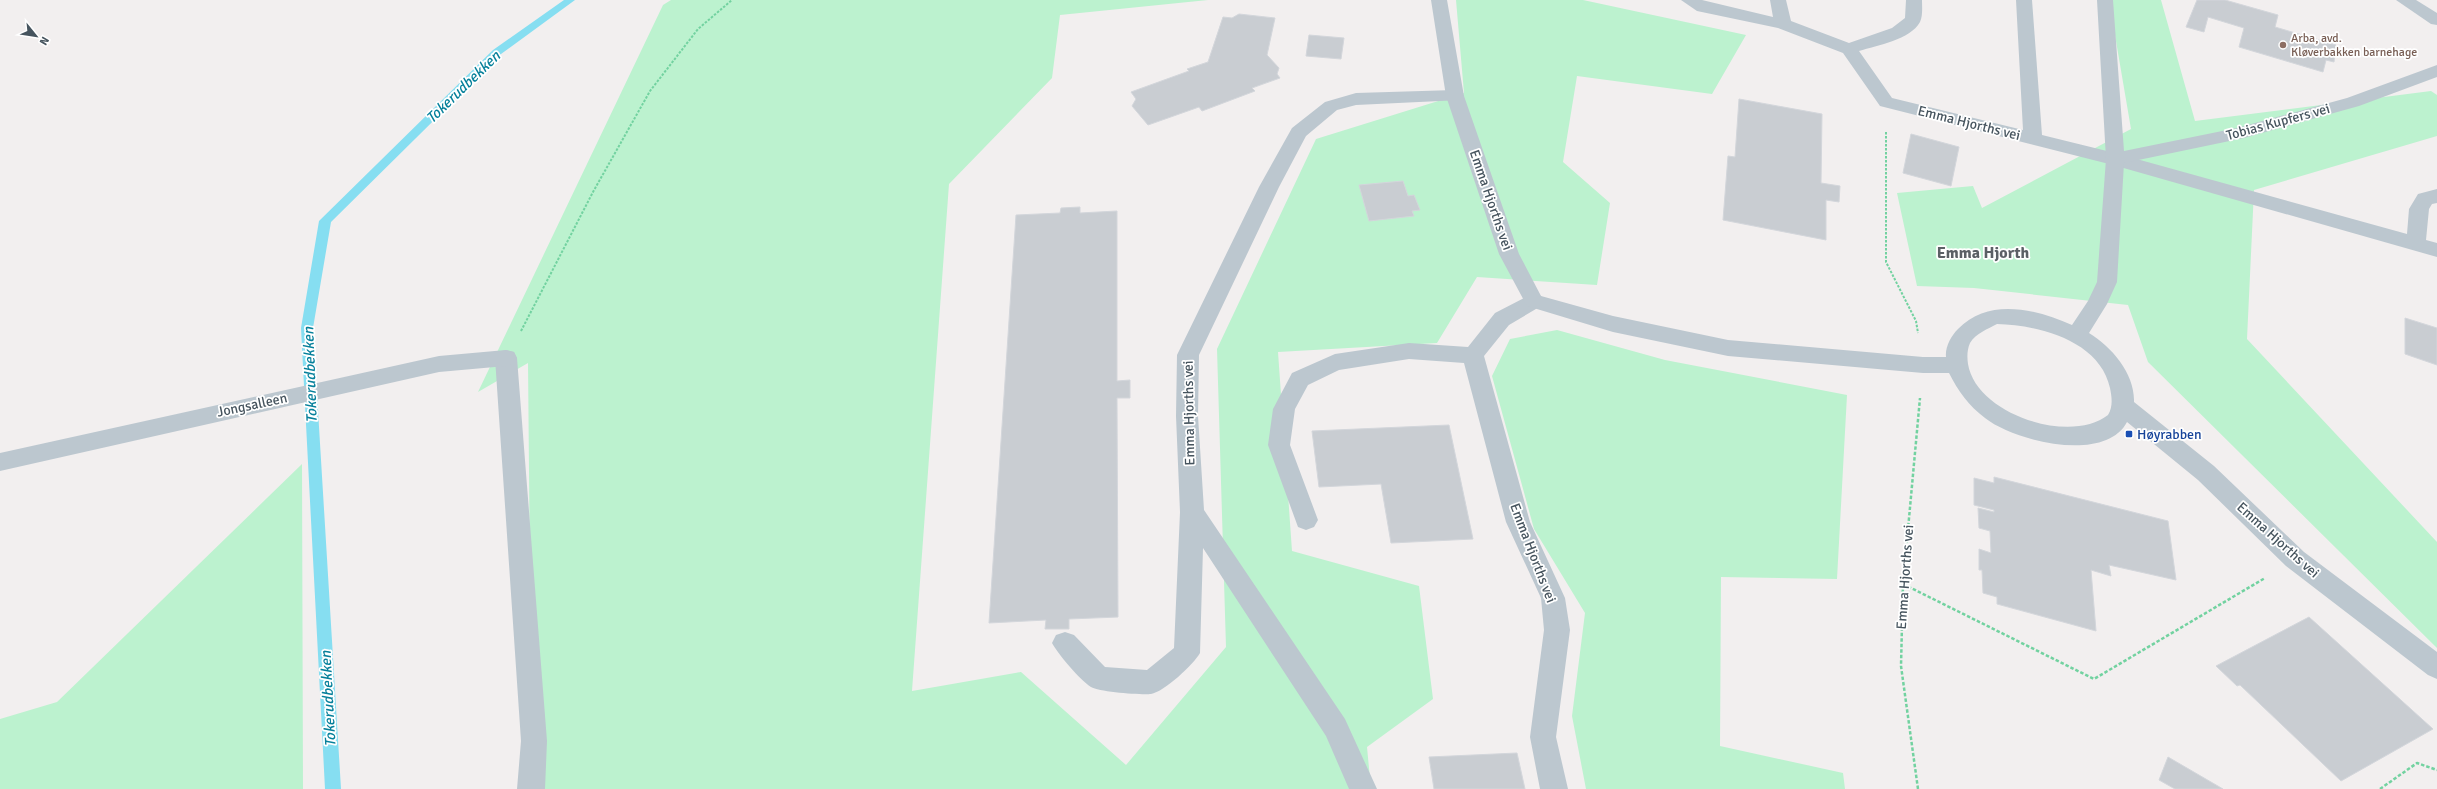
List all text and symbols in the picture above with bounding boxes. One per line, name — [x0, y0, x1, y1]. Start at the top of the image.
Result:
north arrow — [16, 16, 56, 56]
place label: Arba, avd. Kløverbakken barnehage — [2291, 31, 2417, 60]
text: N — [37, 34, 52, 47]
marker: Arba, avd. Kløverbakken barnehage — [2278, 40, 2288, 50]
water label: Tokerudbekken — [422, 47, 504, 127]
street label: Tobias Kupfers vei — [2224, 100, 2332, 144]
street label: Emma Hjorths vei — [1916, 102, 2022, 144]
street label: Emma Hjorths vei — [1466, 148, 1516, 252]
district label: Emma Hjorth — [1937, 243, 2030, 263]
water label: Tokerudbekken — [299, 326, 321, 423]
street label: Emma Hjorths vei — [1180, 360, 1198, 466]
street label: Jongsalleen — [215, 389, 289, 421]
place label: Høyrabben — [2137, 426, 2202, 443]
marker: Høyrabben — [2124, 429, 2134, 439]
street label: Emma Hjorths vei — [2233, 498, 2323, 582]
street label: Emma Hjorths vei — [1506, 501, 1560, 605]
street label: Emma Hjorths vei — [1893, 524, 1917, 630]
water label: Tokerudbekken — [316, 650, 340, 748]

